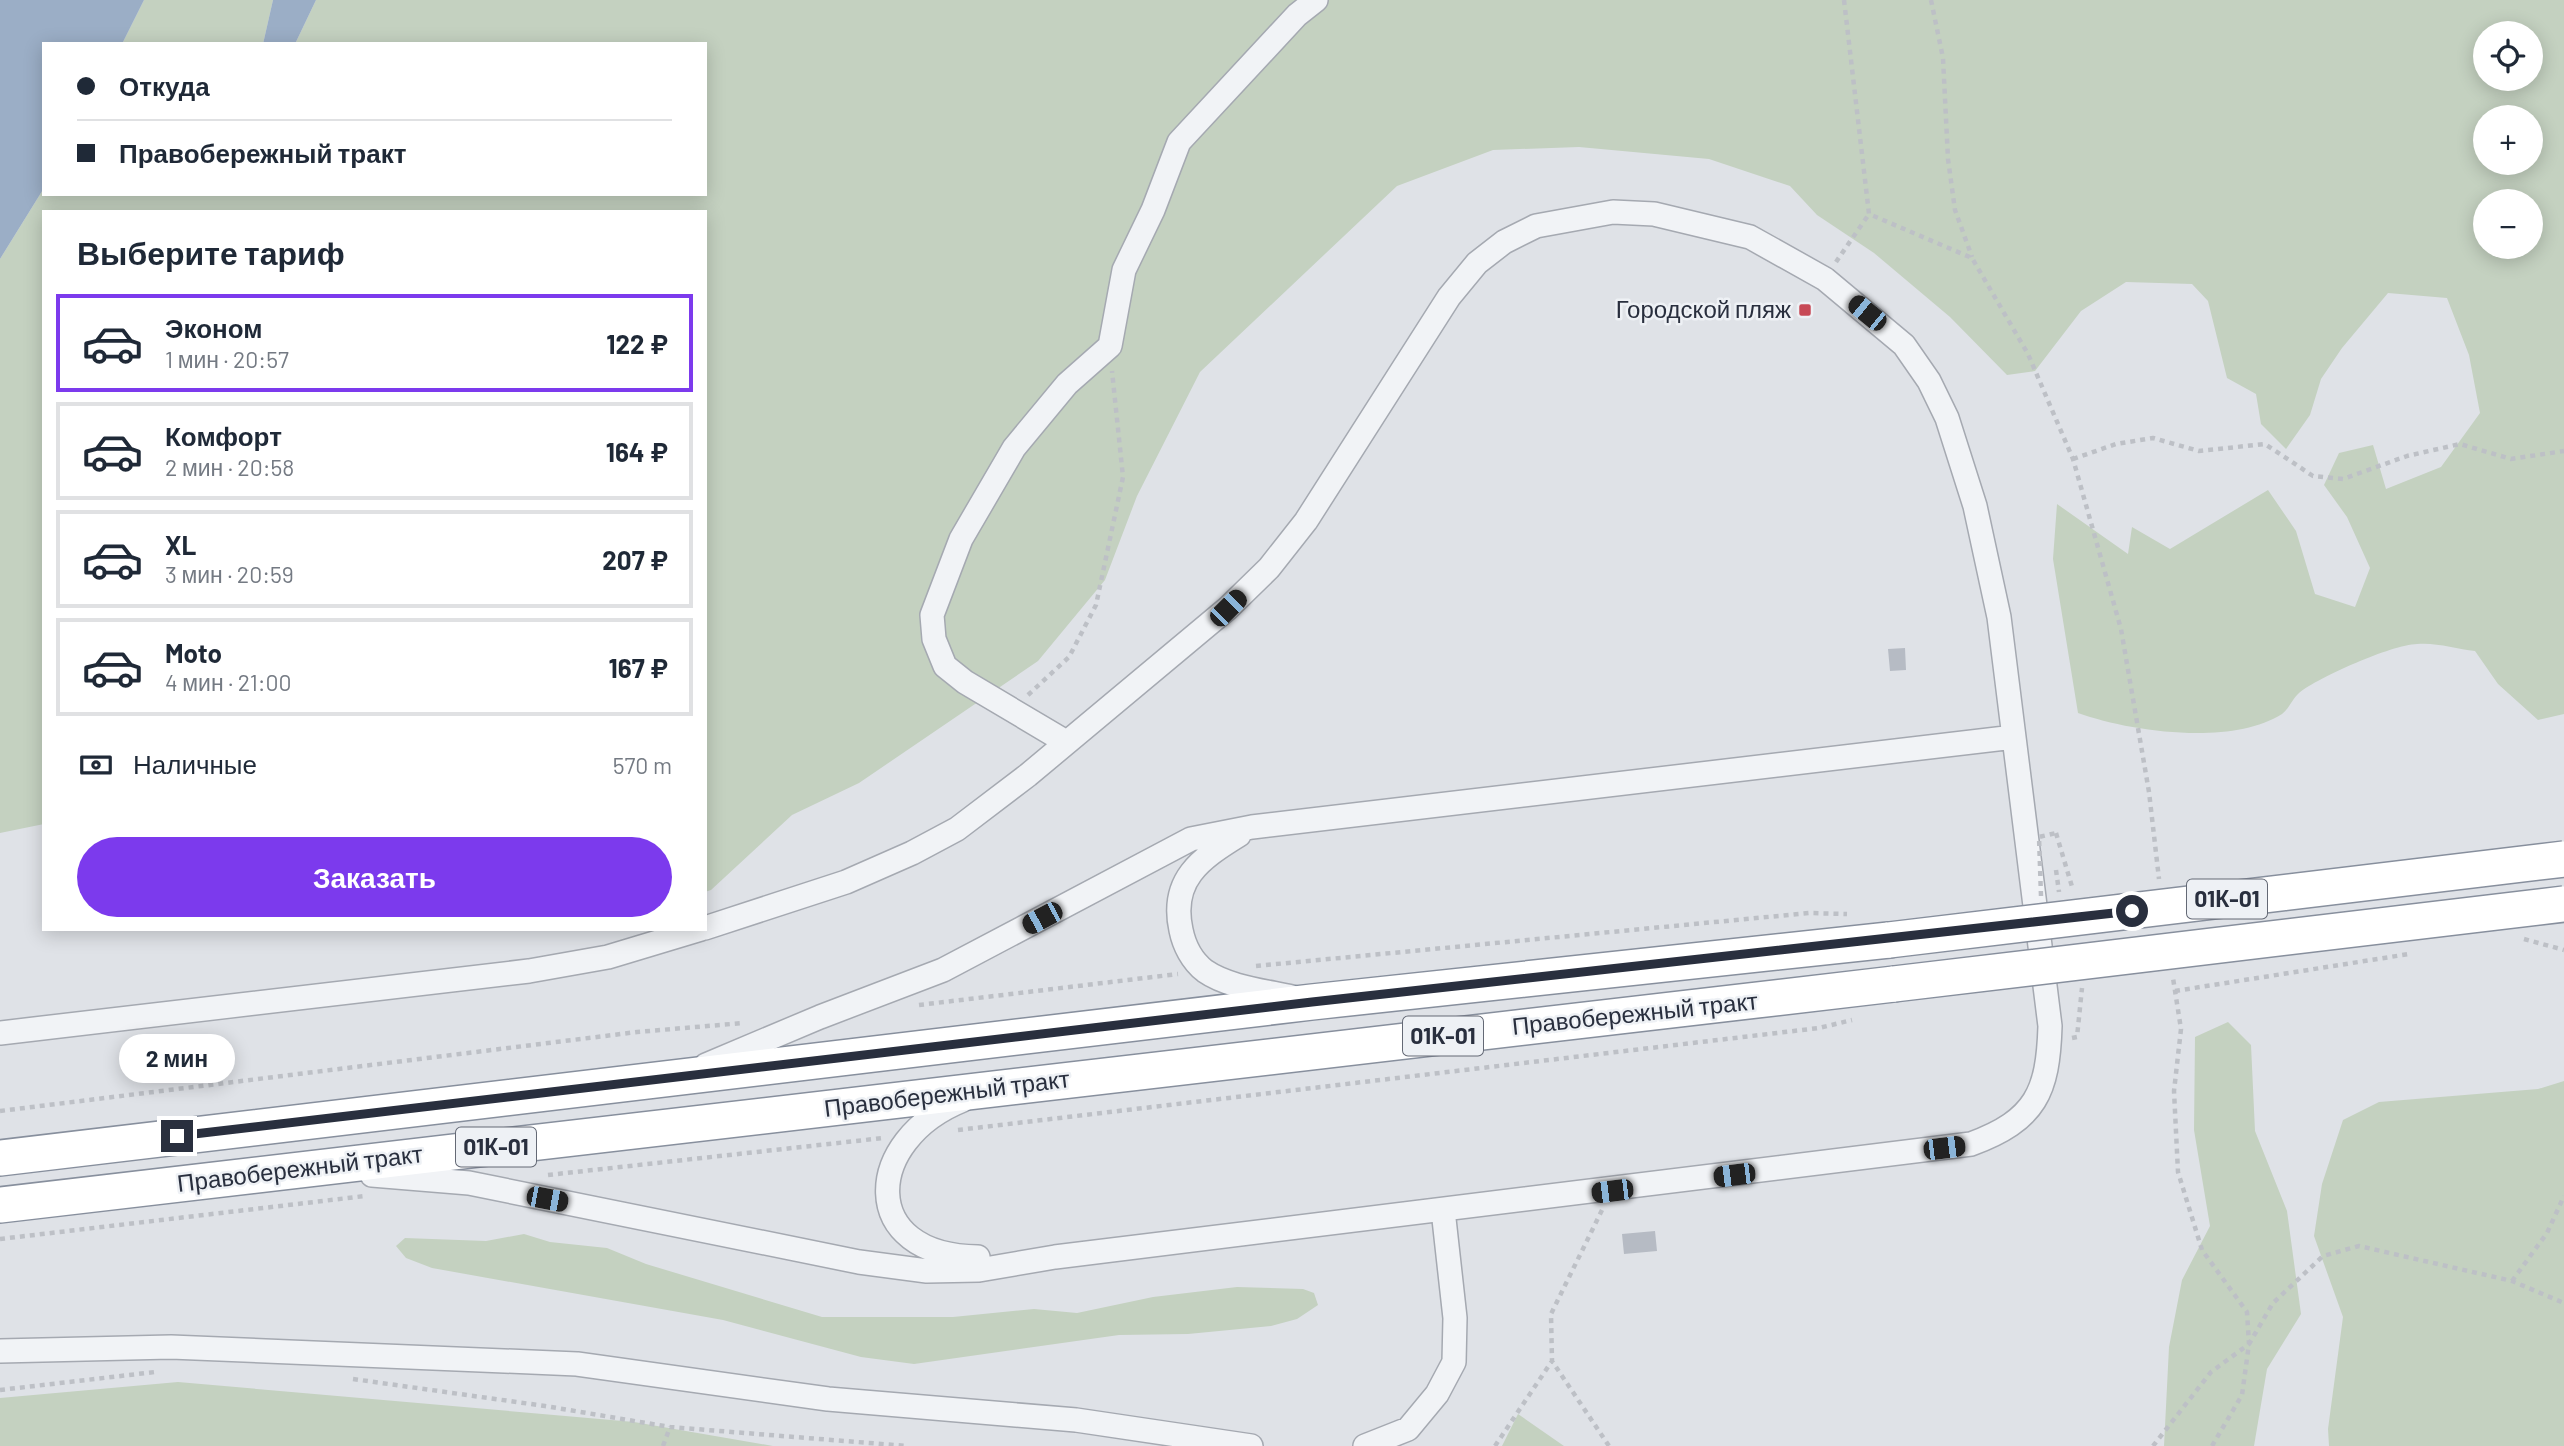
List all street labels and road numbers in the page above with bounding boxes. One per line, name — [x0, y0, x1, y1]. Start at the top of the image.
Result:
road number: 01К-01 — [2187, 879, 2267, 918]
street label: Правобережный тракт — [1510, 985, 1759, 1040]
road number: 01К-01 — [1403, 1016, 1483, 1056]
street label: Правобережный тракт — [822, 1063, 1071, 1122]
road number: 01К-01 — [456, 1128, 536, 1166]
street label: Правобережный тракт — [175, 1138, 424, 1197]

